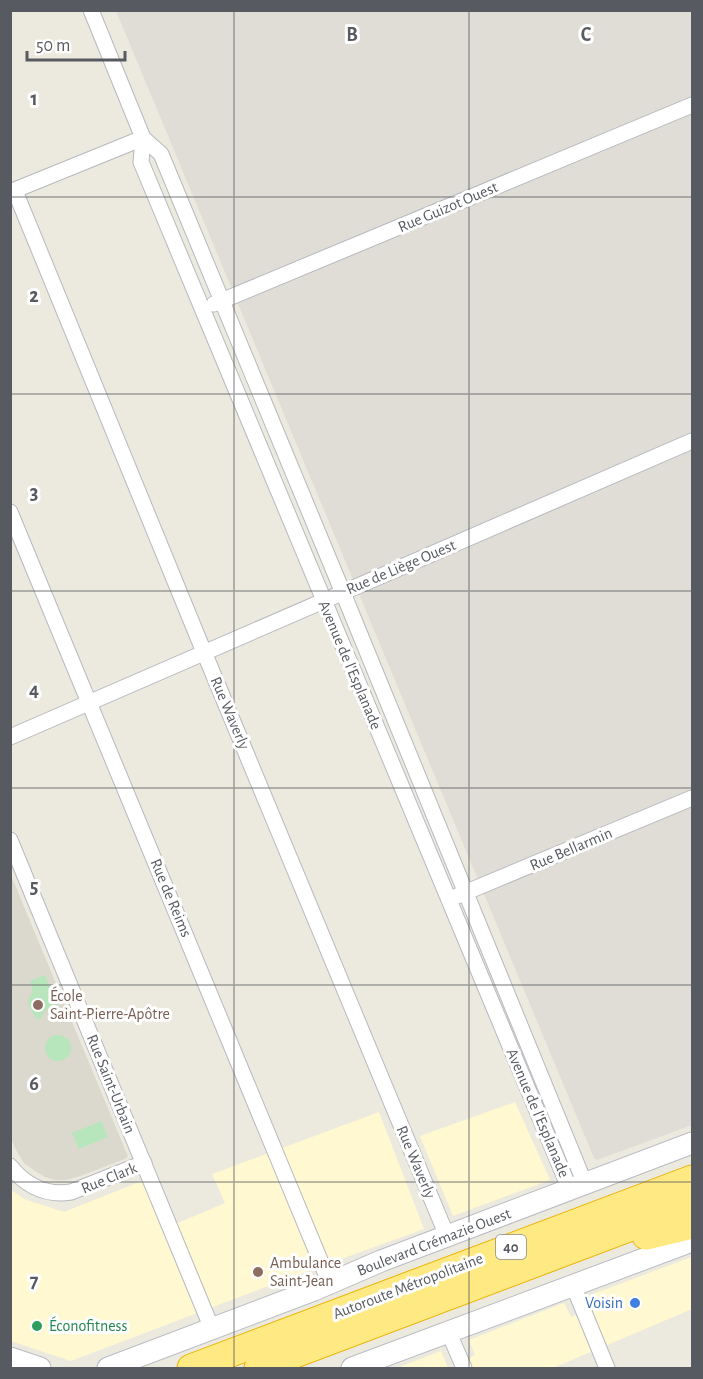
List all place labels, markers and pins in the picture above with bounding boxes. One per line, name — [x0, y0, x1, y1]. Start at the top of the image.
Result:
place label: École Saint-Pierre-Apôtre — [50, 986, 170, 1022]
marker: École Saint-Pierre-Apôtre — [31, 998, 45, 1012]
place label: Ambulance Saint-Jean — [270, 1255, 341, 1289]
marker: Ambulance Saint-Jean — [251, 1265, 265, 1279]
place label: Voisin — [585, 1295, 623, 1311]
marker: Voisin — [628, 1296, 642, 1310]
place label: Éconofitness — [49, 1316, 127, 1334]
marker: Éconofitness — [30, 1319, 44, 1333]

